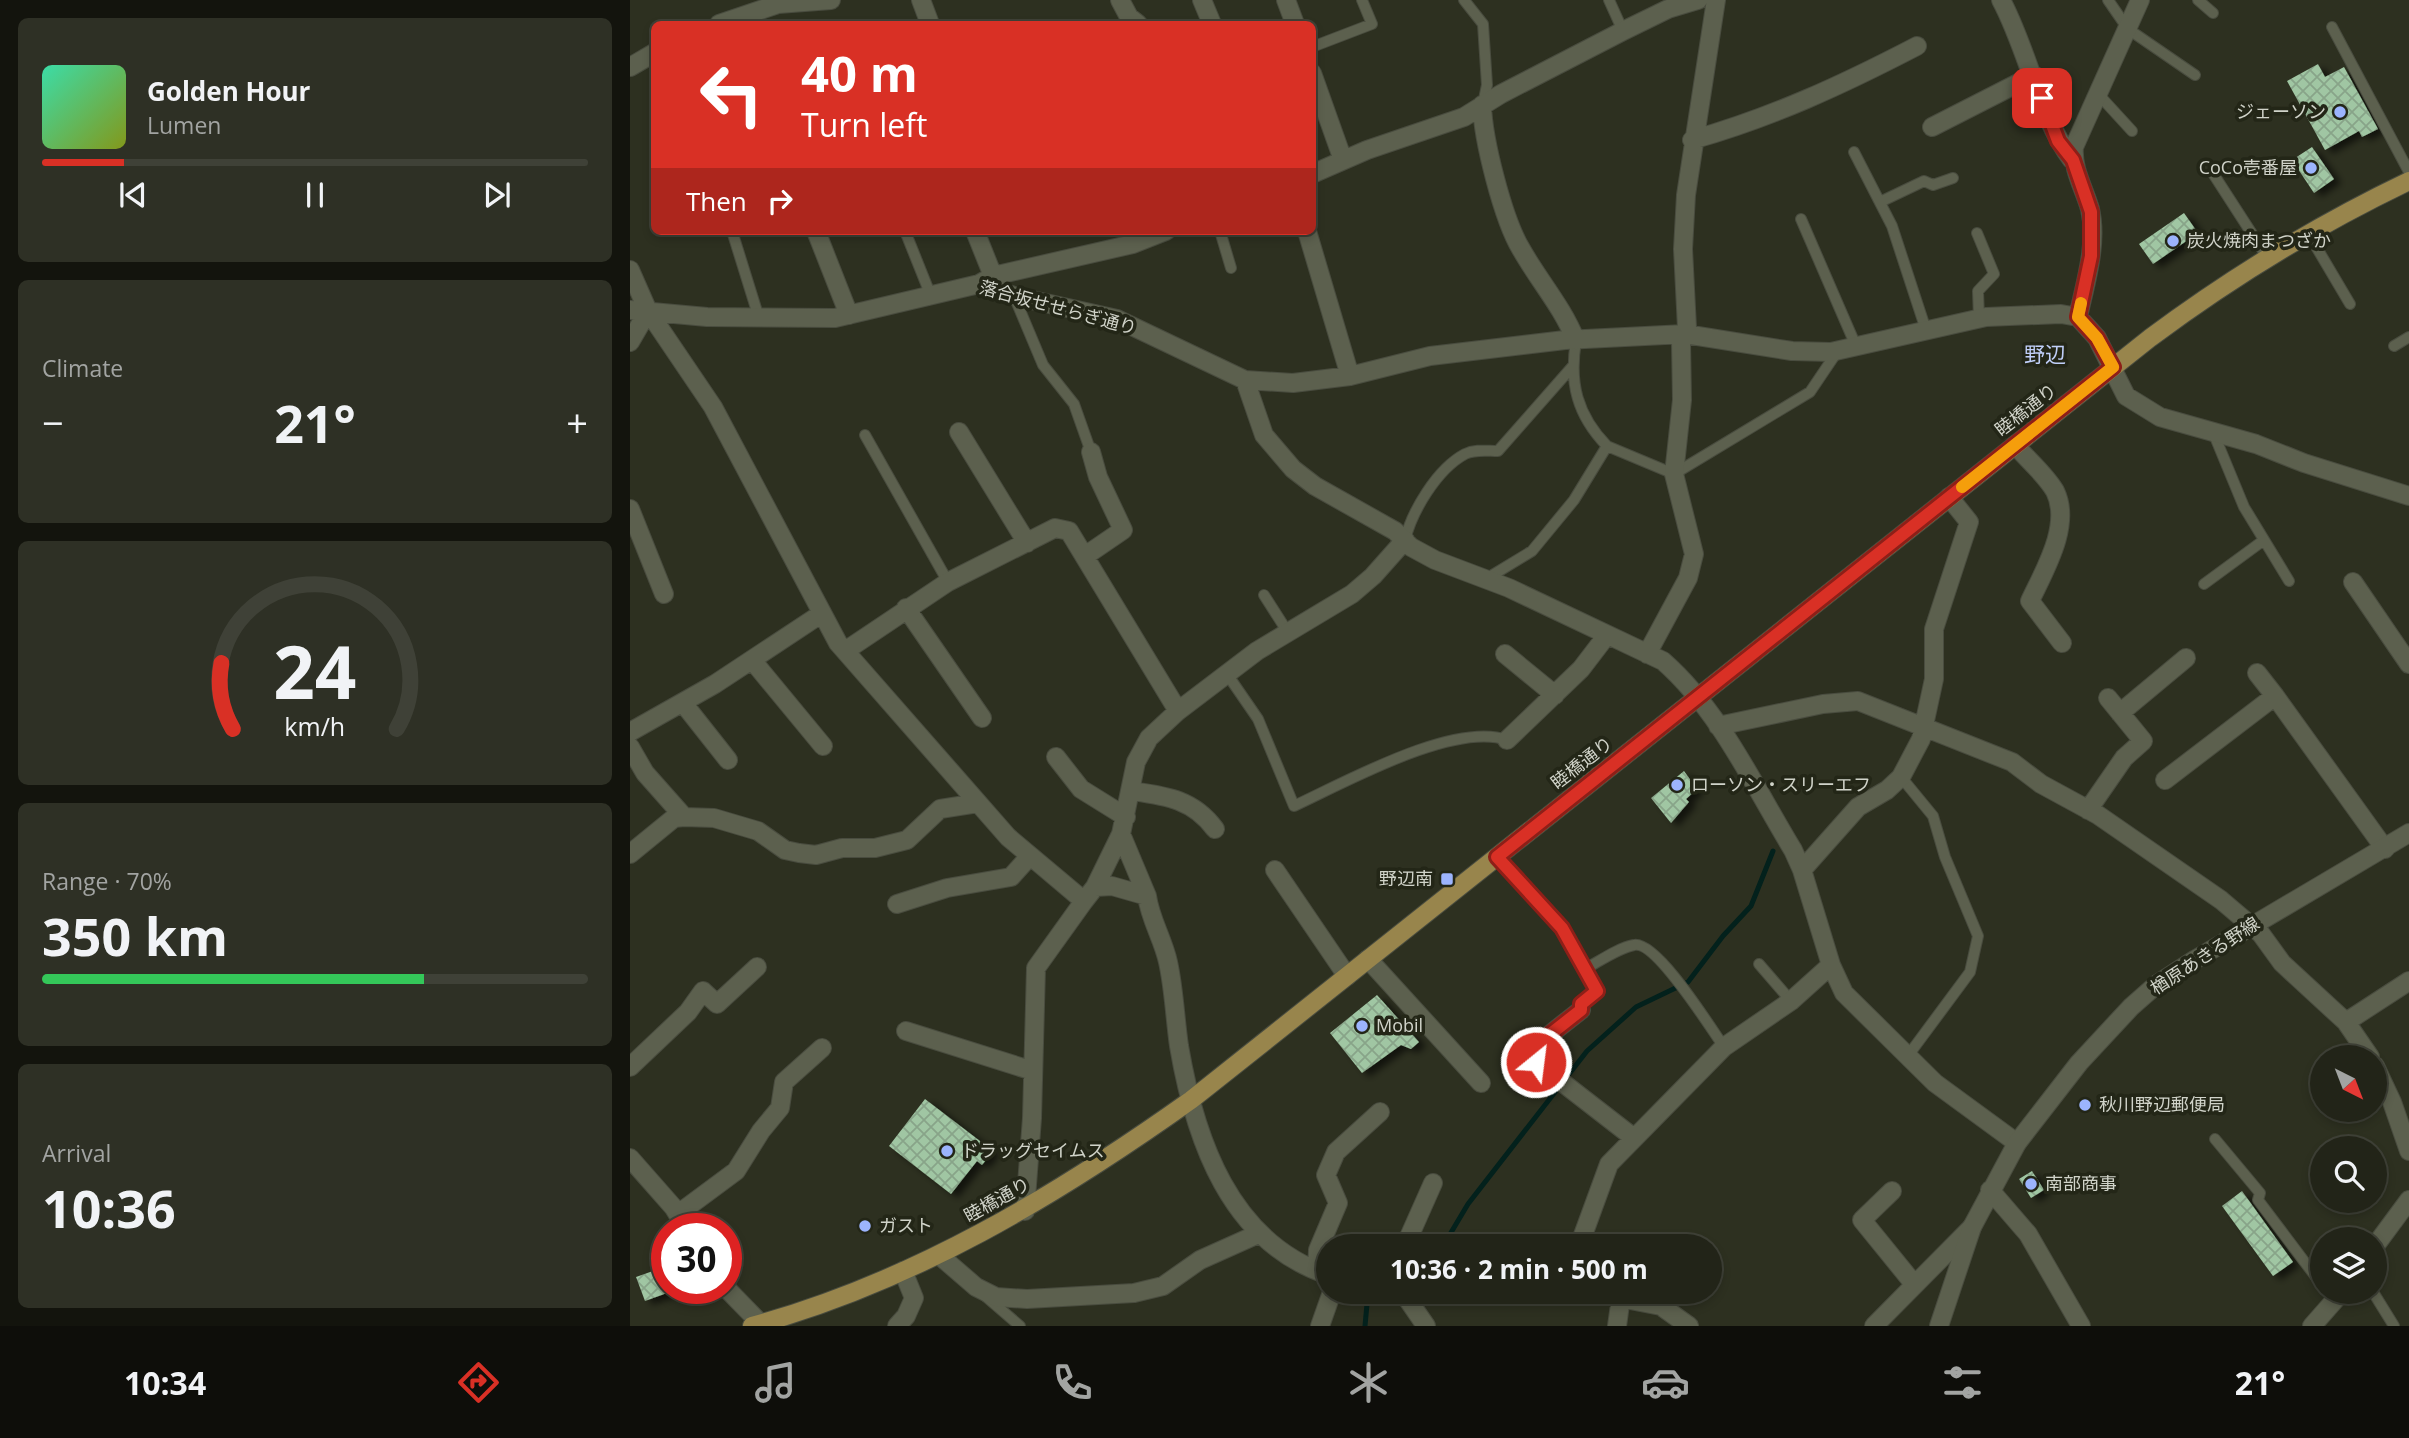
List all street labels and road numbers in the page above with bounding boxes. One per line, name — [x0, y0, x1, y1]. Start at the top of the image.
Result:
street label: 落合坂せせらぎ通り — [977, 274, 1140, 340]
street label: 睦橋通り — [1990, 378, 2061, 441]
street label: 睦橋通り — [1546, 731, 1617, 794]
street label: 楢原あきる野線 — [2145, 911, 2264, 999]
street label: 睦橋通り — [959, 1171, 1034, 1227]

